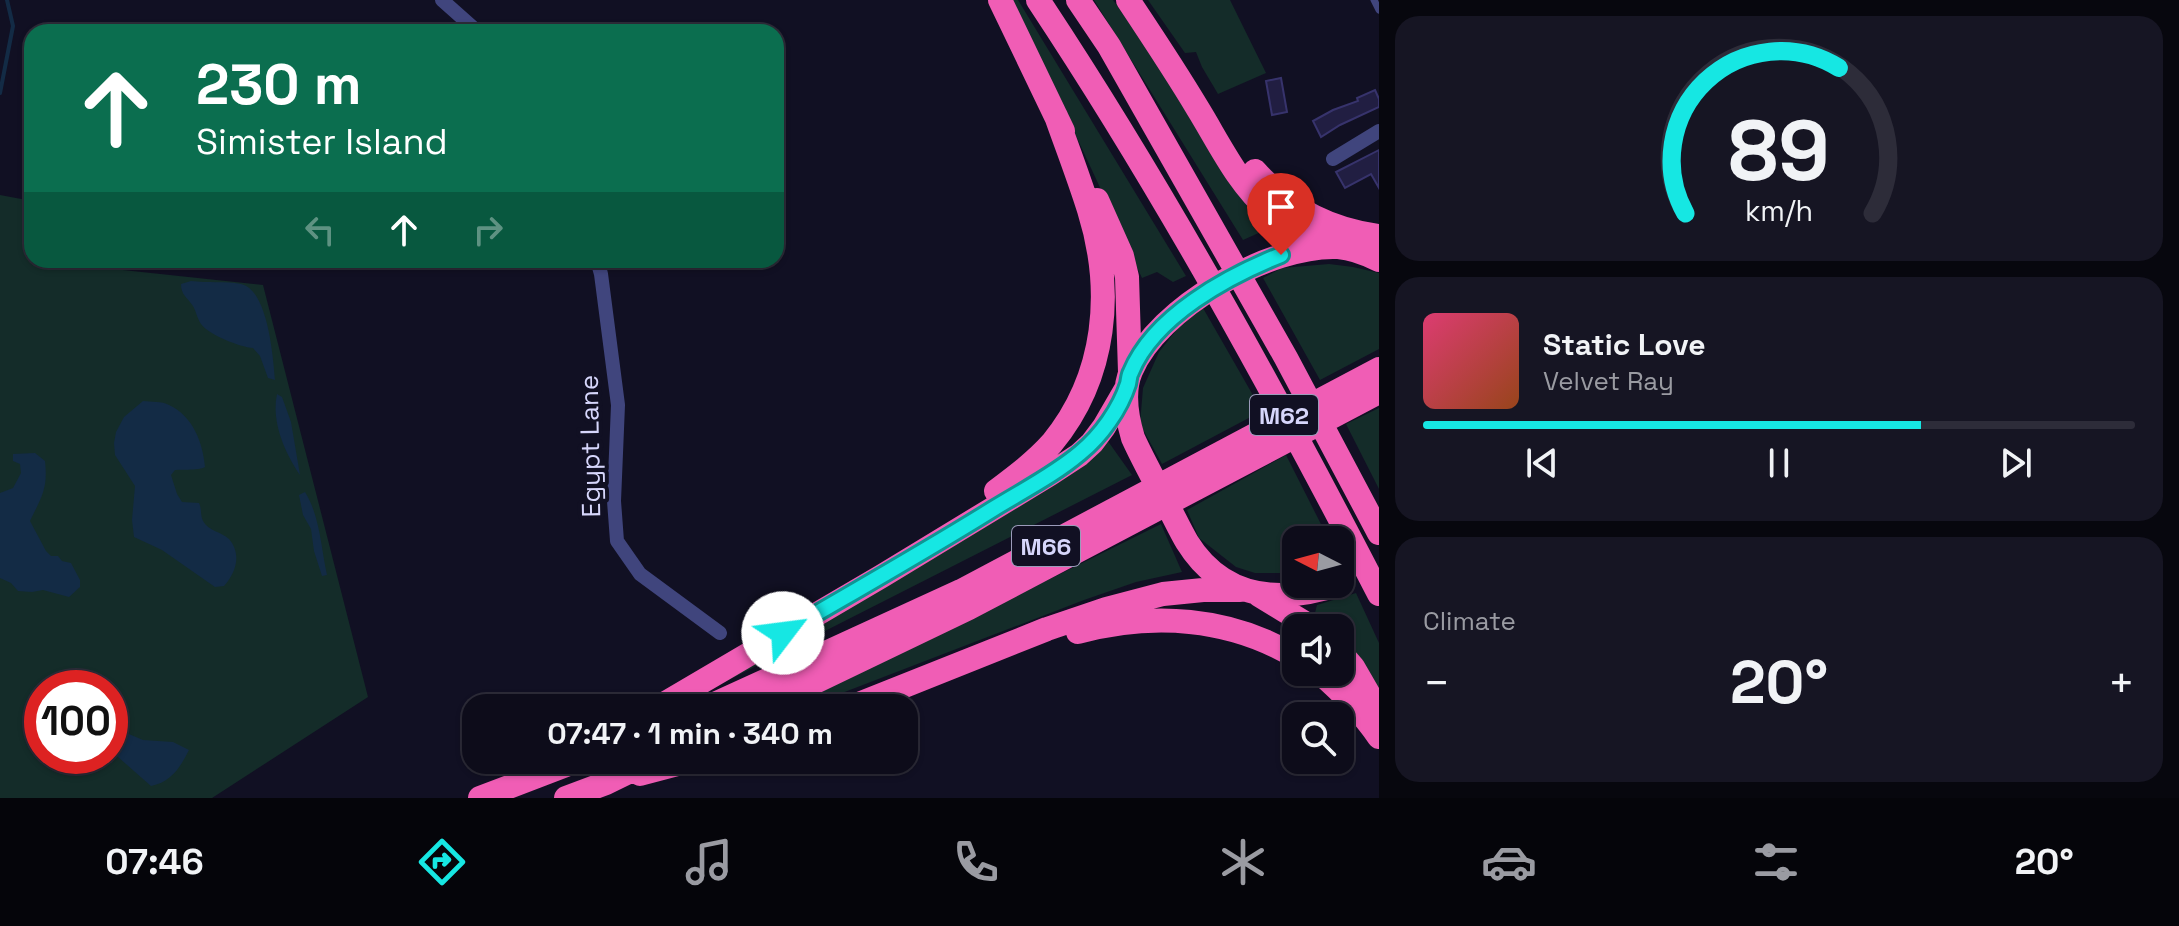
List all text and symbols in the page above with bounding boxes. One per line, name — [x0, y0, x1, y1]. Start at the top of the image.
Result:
text: 230 m — [196, 49, 362, 120]
icon: ahead — [64, 56, 168, 160]
text: 89 — [1728, 98, 1830, 204]
text: Simister Island — [196, 119, 448, 165]
pin — [1247, 173, 1315, 255]
icon: arrive — [1259, 185, 1303, 229]
text: km/h — [1745, 194, 1813, 230]
icon: left — [298, 208, 342, 252]
icon: ahead — [382, 208, 426, 252]
icon: right — [466, 208, 510, 252]
text: Static Love — [1543, 325, 1706, 364]
text: Velvet Ray — [1543, 364, 1674, 398]
street label: Egypt Lane — [572, 374, 608, 518]
road number: M62 — [1250, 395, 1318, 435]
icon: previous — [1520, 441, 1564, 485]
icon: pause — [1757, 441, 1801, 485]
icon: next — [1994, 441, 2038, 485]
road number: M66 — [1012, 526, 1080, 566]
north arrow — [1282, 526, 1354, 598]
map controls — [1282, 526, 1354, 774]
position arrow — [741, 591, 825, 675]
text: Climate — [1423, 604, 1516, 638]
button: sound — [1282, 614, 1354, 686]
text: 20° — [1730, 644, 1828, 721]
text: − — [1423, 655, 1450, 711]
text: + — [2108, 655, 2135, 711]
speed limit sign: 100 — [24, 670, 128, 774]
button: search — [1282, 702, 1354, 774]
text: 07:47 · 1 min · 340 m — [547, 714, 833, 753]
icon: directions — [414, 834, 470, 890]
icon: music — [681, 834, 737, 890]
icon: phone — [948, 834, 1004, 890]
icon: climate — [1215, 834, 1271, 890]
icon: car — [1481, 834, 1537, 890]
icon: filters — [1748, 834, 1804, 890]
text: 07:46 — [105, 839, 204, 885]
text: 20° — [2015, 839, 2074, 885]

